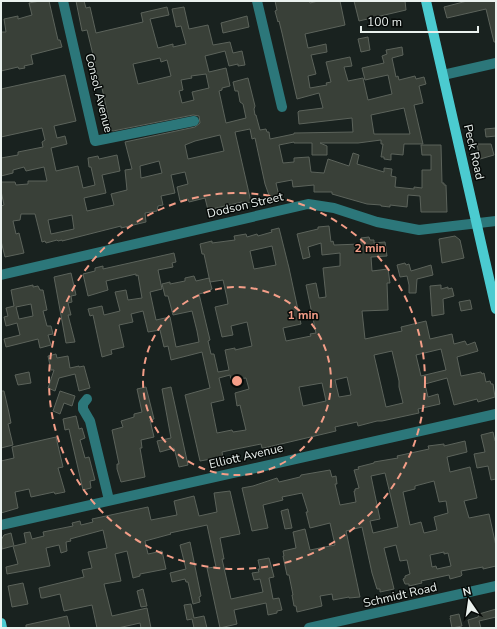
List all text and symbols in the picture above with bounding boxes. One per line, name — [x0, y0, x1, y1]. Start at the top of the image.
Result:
scale bar — [361, 8, 478, 34]
text: 100 m — [367, 14, 402, 30]
street label: Consol Avenue — [81, 52, 117, 134]
street label: Peck Road — [460, 123, 488, 181]
street label: Dodson Street — [205, 188, 285, 222]
text: 2 min — [354, 240, 386, 256]
text: 1 min — [287, 307, 319, 323]
centre of rings — [230, 374, 244, 388]
street label: Elliott Avenue — [207, 440, 285, 472]
street label: Schmidt Road — [362, 579, 438, 611]
north arrow — [449, 581, 489, 621]
text: N — [461, 584, 473, 600]

